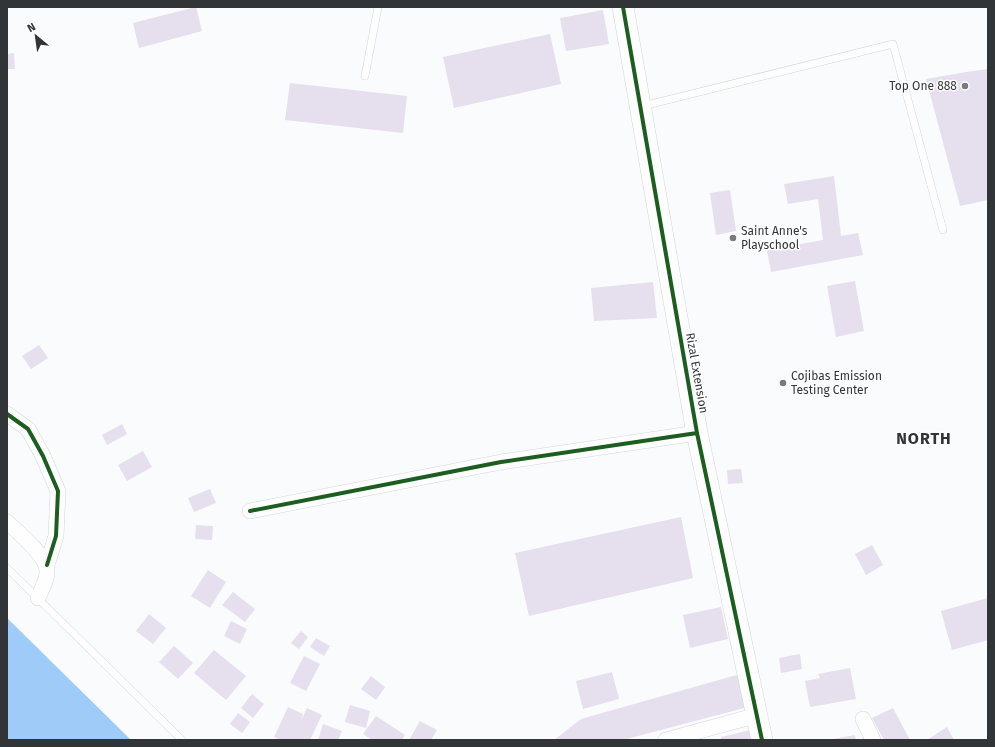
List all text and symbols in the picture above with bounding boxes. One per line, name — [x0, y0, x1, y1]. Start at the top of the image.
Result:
north arrow — [16, 16, 56, 56]
text: N — [25, 20, 38, 35]
place label: Top One 888 — [889, 79, 957, 93]
marker: Top One 888 — [960, 81, 970, 91]
place label: Saint Anne's Playschool — [741, 224, 808, 252]
marker: Saint Anne's Playschool — [728, 233, 738, 243]
street label: Rizal Extension — [683, 331, 711, 415]
place label: Cojibas Emission Testing Center — [791, 369, 882, 397]
marker: Cojibas Emission Testing Center — [778, 378, 788, 388]
district label: NORTH — [896, 429, 952, 448]

